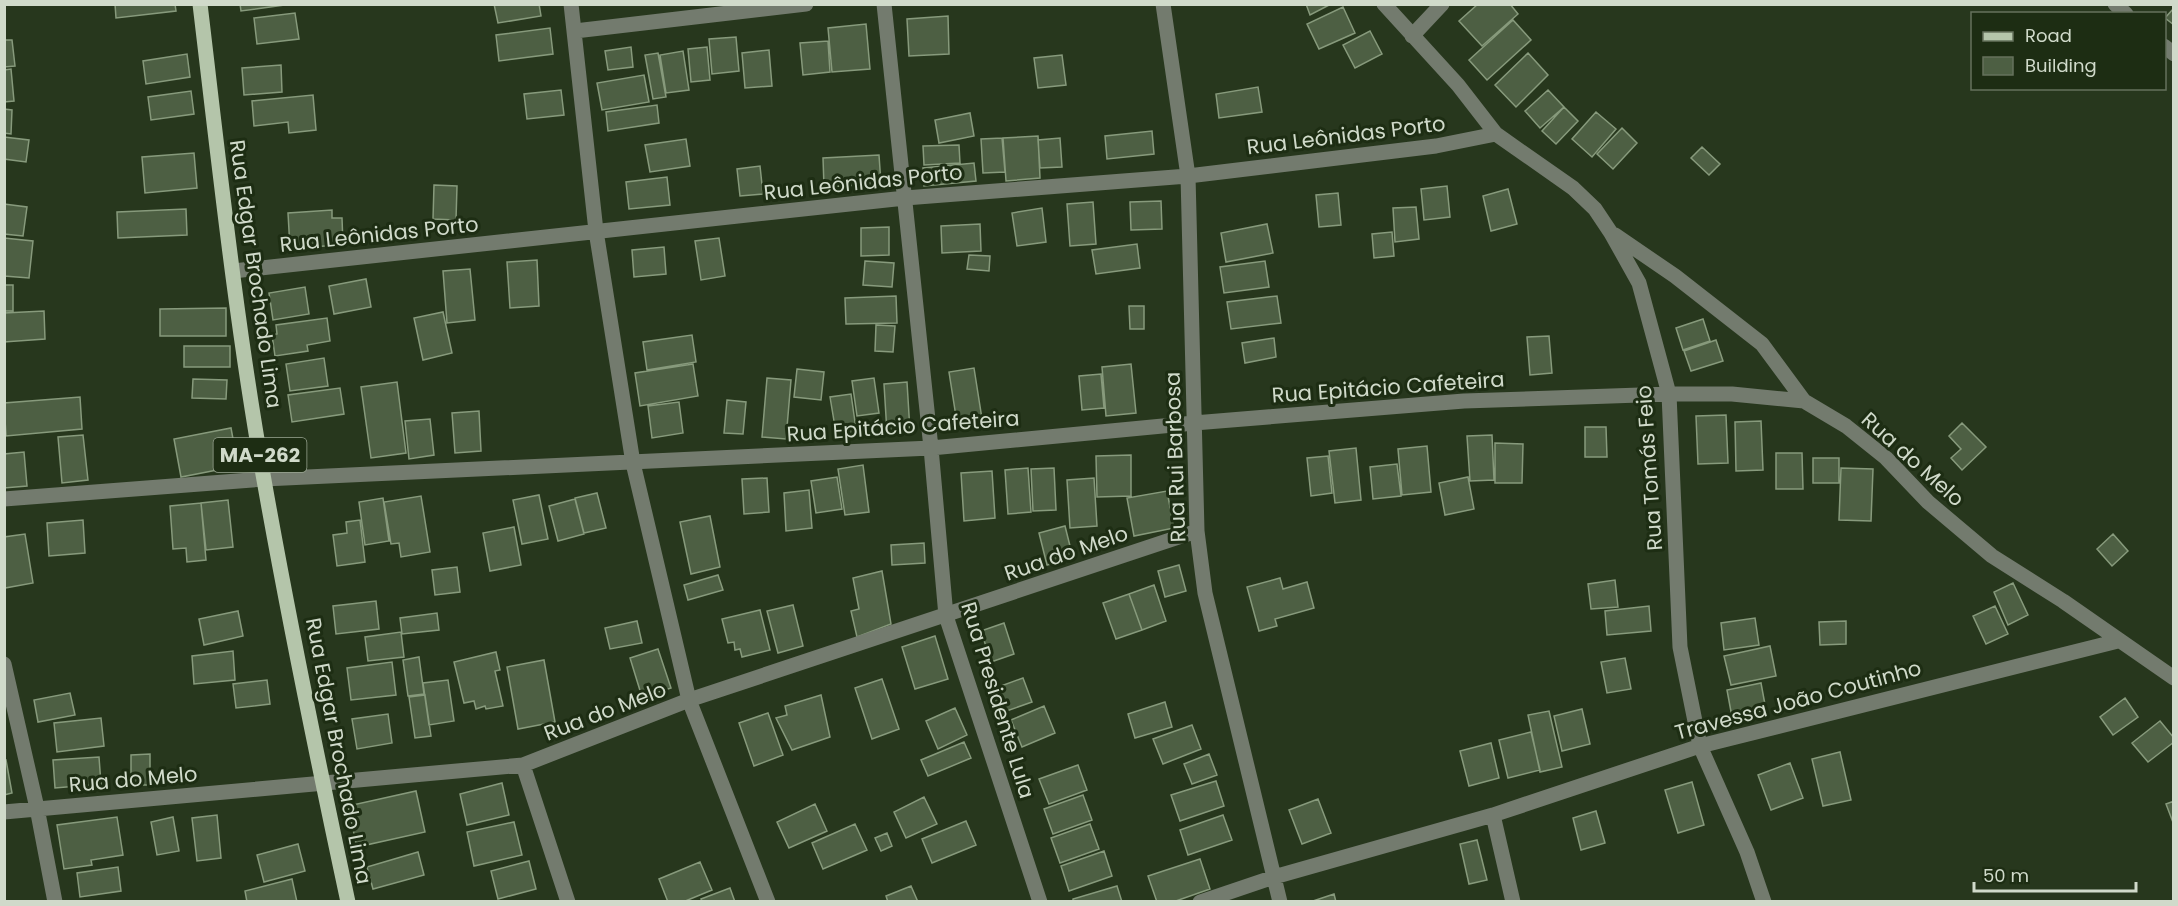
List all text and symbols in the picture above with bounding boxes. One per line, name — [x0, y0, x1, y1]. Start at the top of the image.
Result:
legend — [1971, 12, 2166, 90]
text: Road — [2025, 23, 2072, 48]
text: Building — [2025, 53, 2097, 78]
street label: Rua Leônidas Porto — [1245, 108, 1447, 162]
street label: Rua Edgar Brochado Lima — [223, 138, 289, 410]
street label: Rua Leônidas Porto — [762, 157, 964, 207]
street label: Rua Leônidas Porto — [278, 209, 480, 259]
street label: Rua Epitácio Cafeteira — [1271, 364, 1505, 410]
street label: Rua Rui Barbosa — [1158, 371, 1192, 543]
street label: Rua Tomás Feio — [1629, 384, 1669, 552]
street label: Rua Epitácio Cafeteira — [786, 403, 1020, 449]
street label: Rua do Melo — [1855, 405, 1971, 513]
road number: MA-262 — [214, 438, 306, 472]
street label: Rua do Melo — [1000, 518, 1132, 588]
street label: Rua Presidente Lula — [954, 598, 1042, 802]
street label: Rua Edgar Brochado Lima — [299, 615, 379, 887]
street label: Travessa João Coutinho — [1672, 653, 1924, 747]
street label: Rua do Melo — [540, 674, 670, 748]
street label: Rua do Melo — [67, 759, 199, 799]
scale bar — [1974, 855, 2136, 893]
text: 50 m — [1983, 863, 2029, 888]

